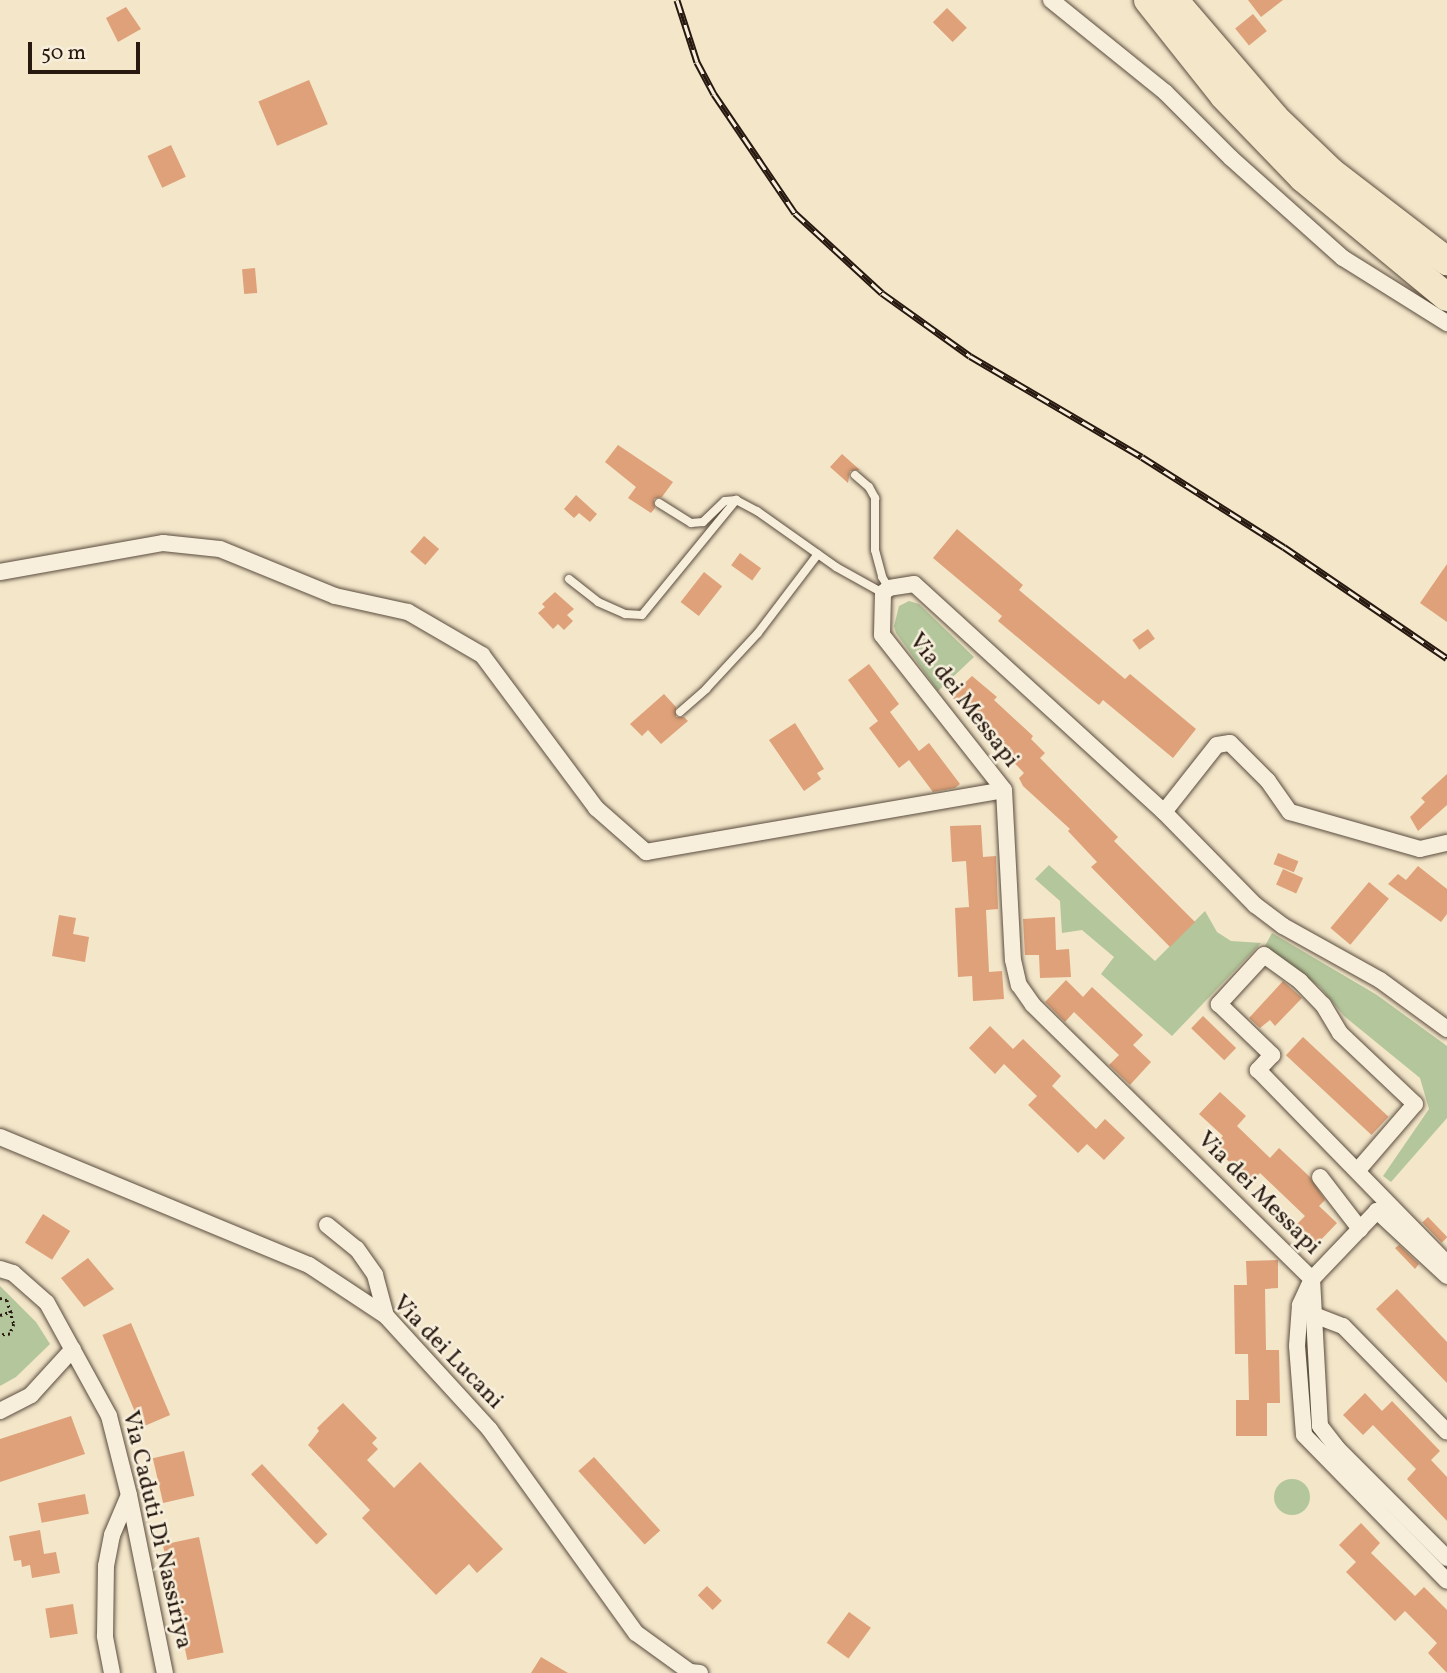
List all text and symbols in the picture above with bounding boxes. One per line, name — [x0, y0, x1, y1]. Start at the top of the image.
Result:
scale bar — [32, 28, 144, 72]
text: 50 m — [41, 39, 86, 68]
street label: Via dei Messapi — [902, 628, 1024, 774]
street label: Via dei Messapi — [1190, 1126, 1326, 1262]
street label: Via dei Lucani — [385, 1290, 509, 1416]
street label: Via Caduti Di Nassiriya — [115, 1408, 197, 1652]

